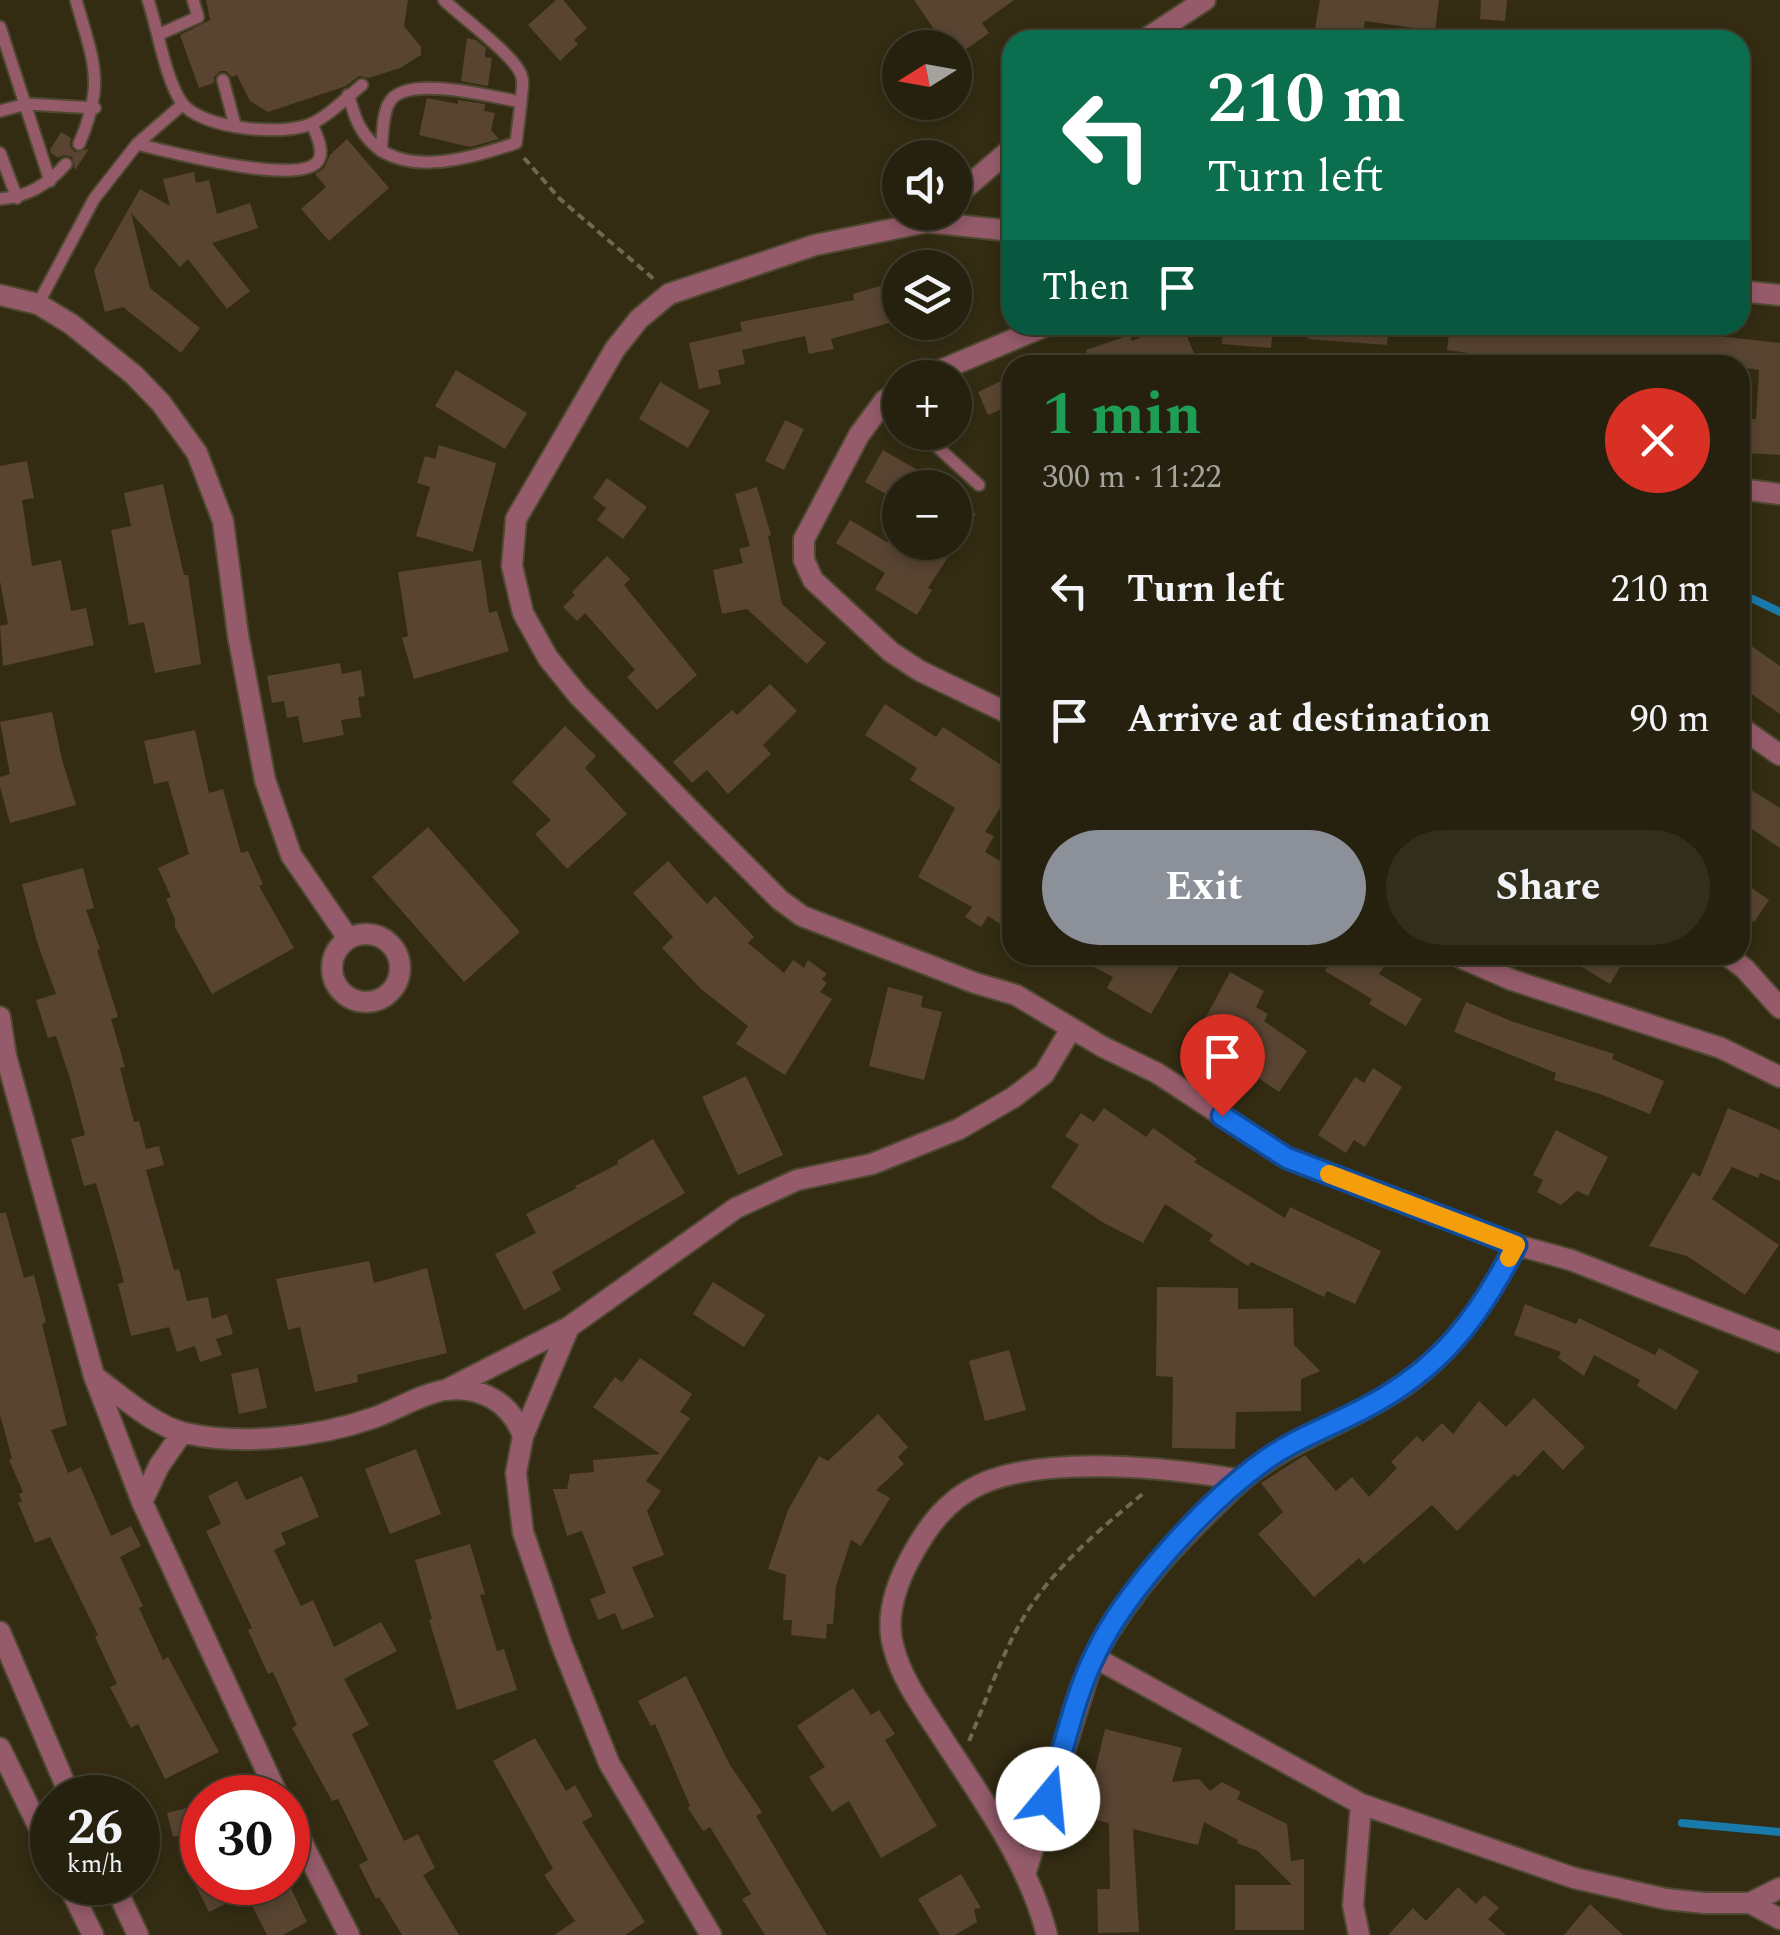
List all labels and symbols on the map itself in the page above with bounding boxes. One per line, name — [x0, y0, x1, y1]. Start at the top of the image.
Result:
north arrow — [882, 30, 972, 120]
pin — [1180, 1014, 1265, 1117]
position arrow — [996, 1747, 1100, 1851]
speed limit sign: 30 — [180, 1775, 310, 1905]

